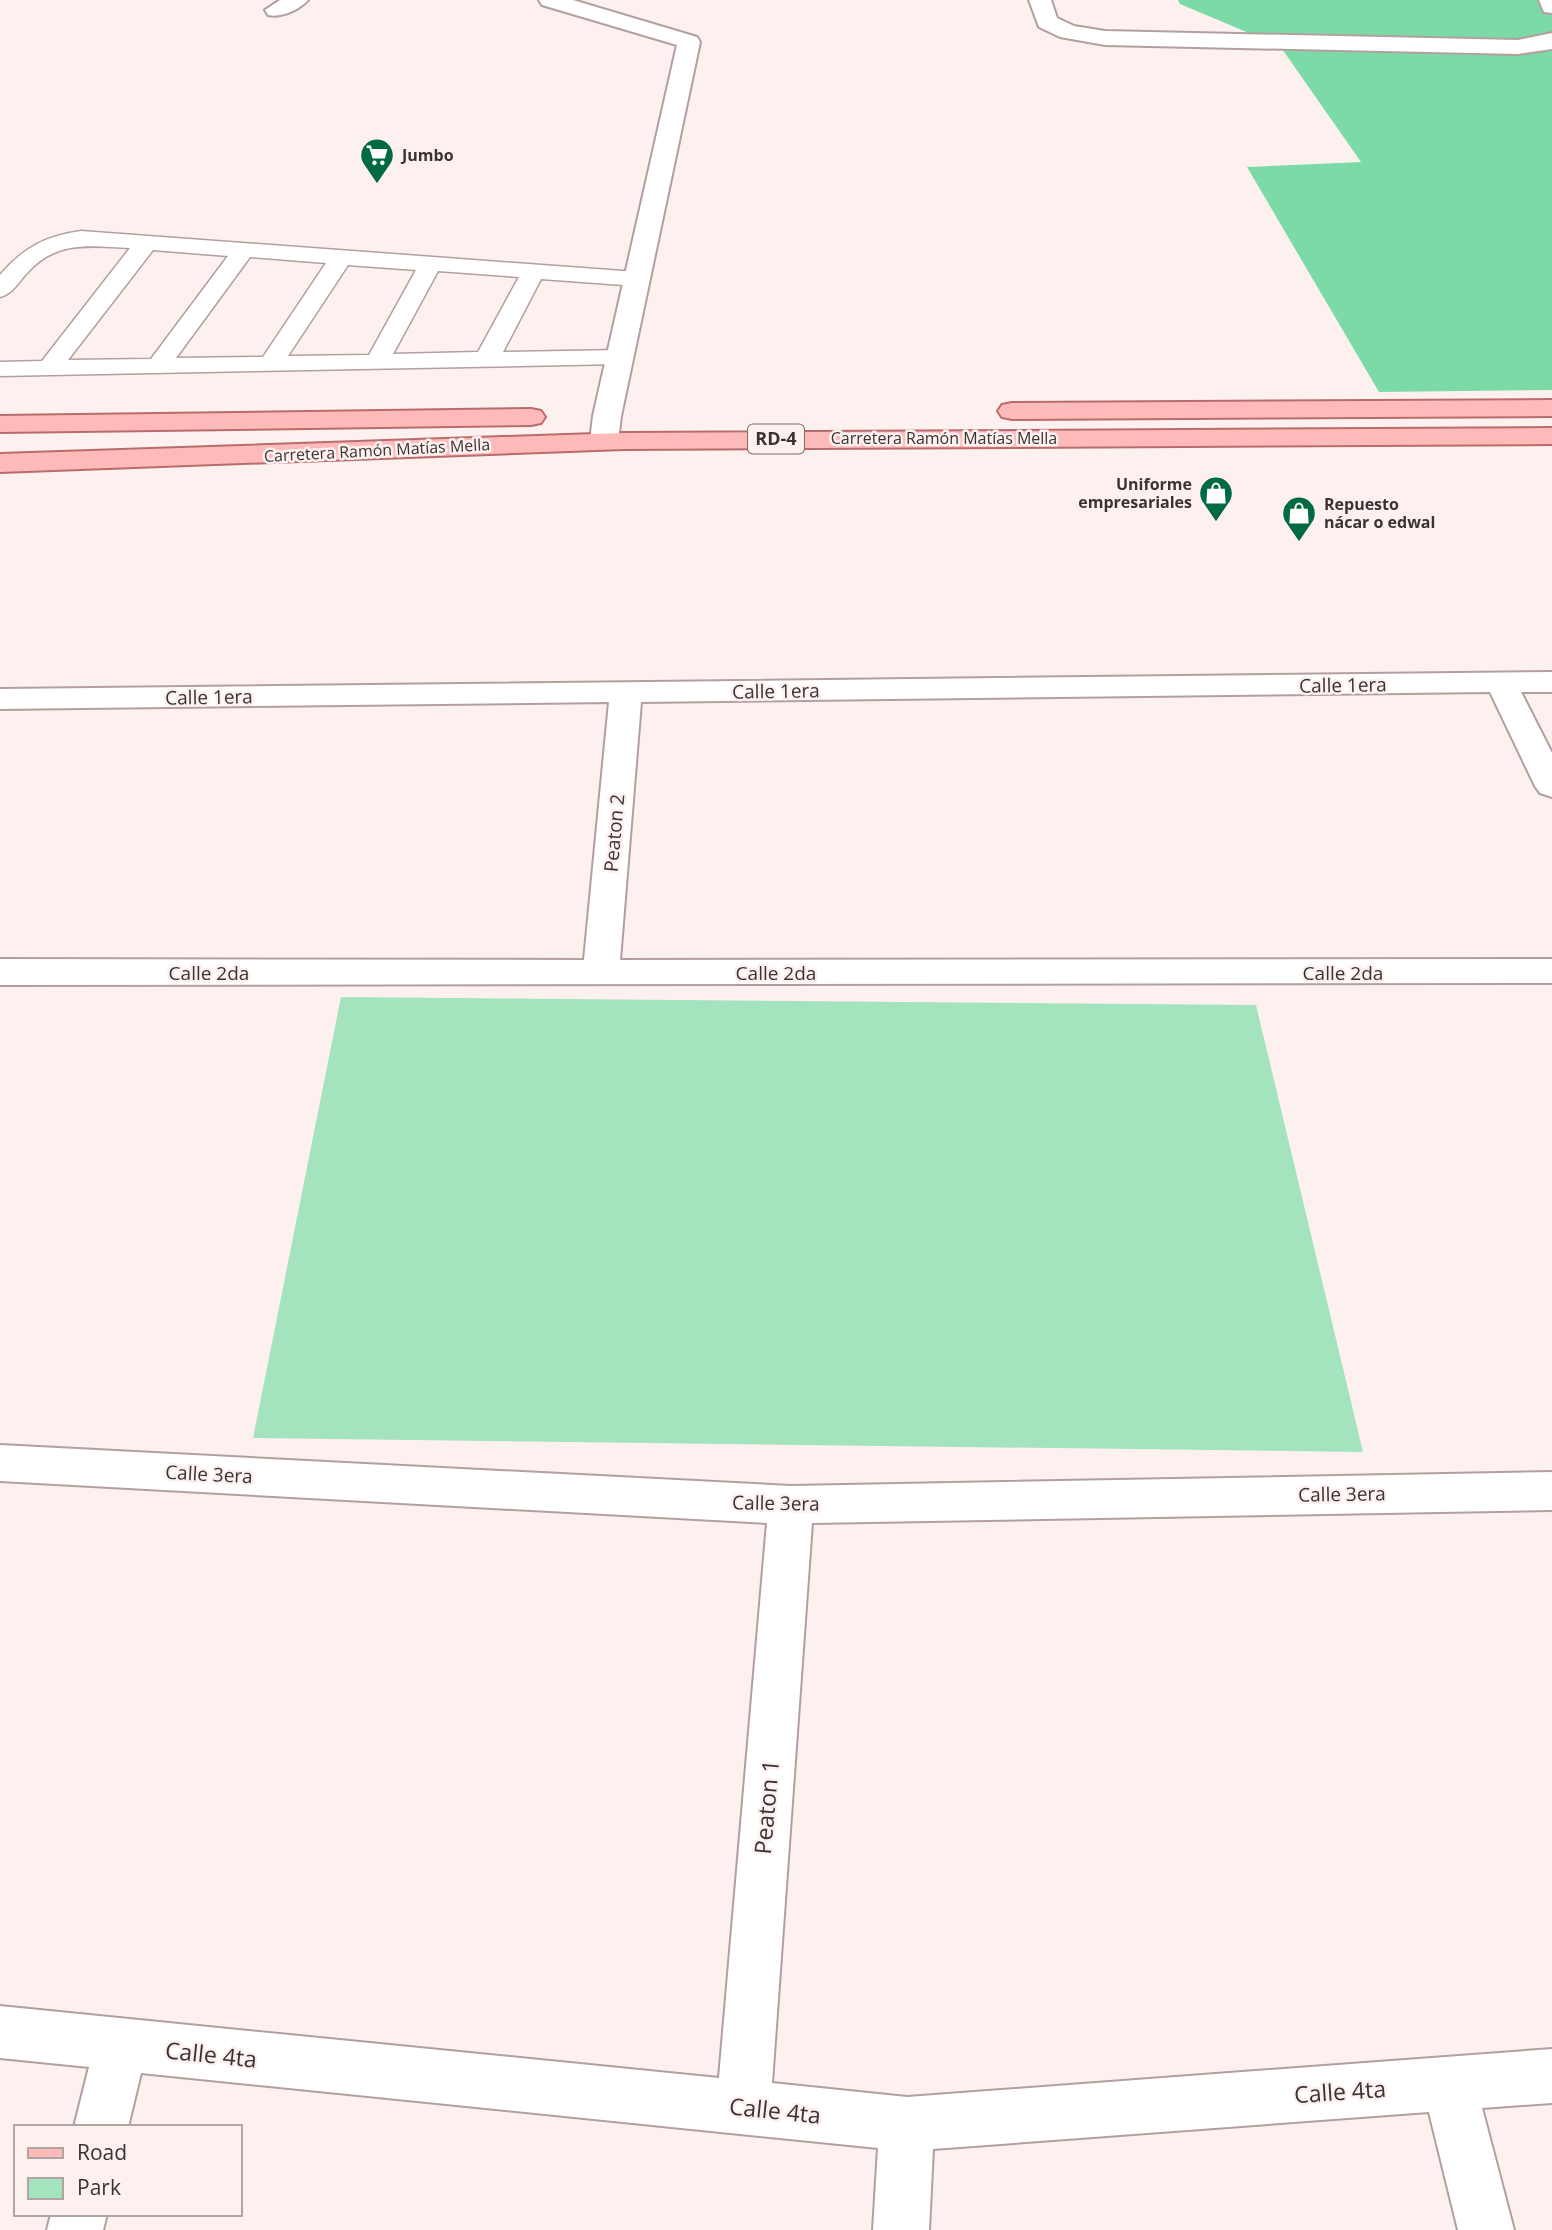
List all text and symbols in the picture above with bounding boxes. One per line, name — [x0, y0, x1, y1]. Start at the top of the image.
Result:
supermarket icon: Jumbo — [358, 136, 396, 185]
place label: Jumbo — [400, 144, 454, 166]
road number: RD-4 — [748, 424, 804, 454]
street label: Carretera Ramón Matías Mella — [831, 427, 1057, 449]
street label: Carretera Ramón Matías Mella — [263, 433, 491, 467]
place label: Uniforme empresariales — [1078, 473, 1192, 513]
shop icon: Uniforme empresariales — [1197, 474, 1235, 523]
place label: Repuesto nácar o edwal — [1324, 493, 1435, 533]
shop icon: Repuesto nácar o edwal — [1280, 494, 1318, 543]
street label: Calle 1era — [1299, 671, 1387, 699]
street label: Calle 1era — [732, 677, 820, 705]
street label: Calle 1era — [165, 683, 253, 711]
street label: Peaton 2 — [598, 793, 630, 873]
street label: Calle 2da — [169, 960, 249, 986]
street label: Calle 2da — [736, 960, 816, 986]
street label: Calle 2da — [1303, 960, 1383, 986]
street label: Calle 3era — [165, 1459, 253, 1489]
street label: Calle 3era — [1298, 1480, 1386, 1508]
street label: Calle 3era — [732, 1489, 820, 1517]
street label: Peaton 1 — [746, 1758, 786, 1856]
street label: Calle 4ta — [164, 2033, 258, 2075]
street label: Calle 4ta — [1293, 2072, 1387, 2110]
street label: Calle 4ta — [728, 2089, 822, 2131]
legend — [14, 2125, 242, 2216]
text: Road — [77, 2138, 127, 2166]
text: Park — [77, 2173, 121, 2201]

